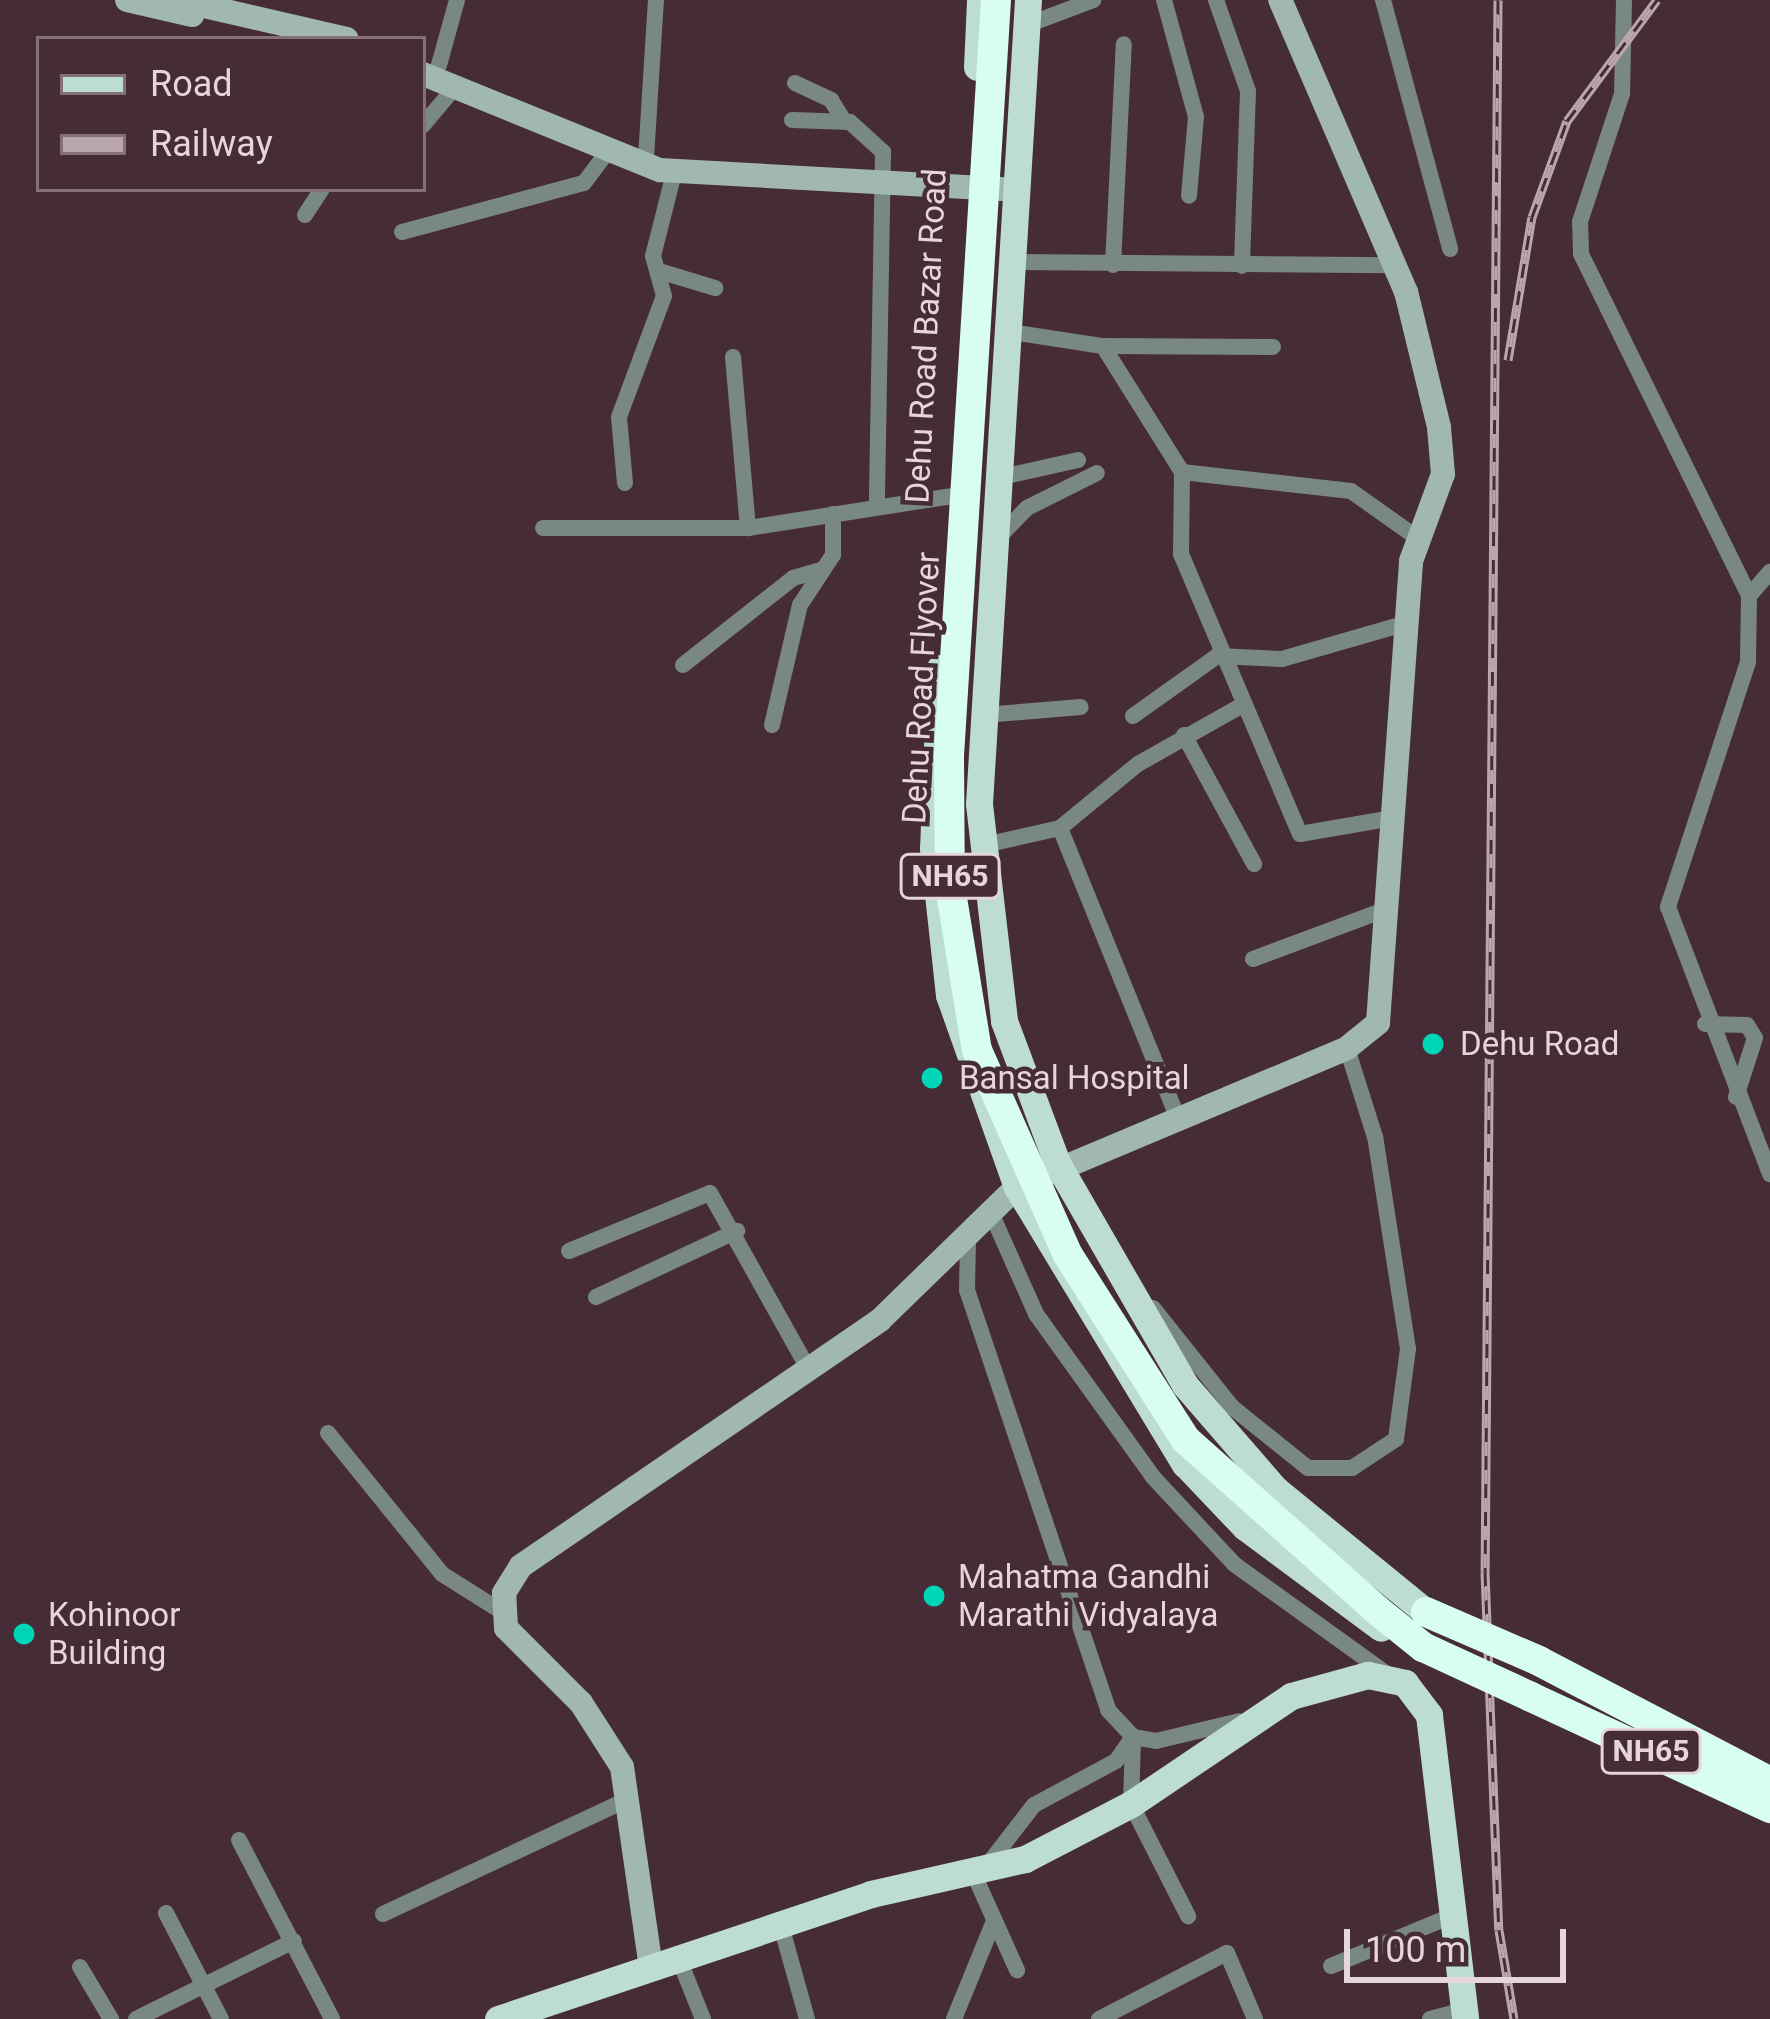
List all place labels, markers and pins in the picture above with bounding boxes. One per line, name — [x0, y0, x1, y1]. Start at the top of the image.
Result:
place label: Dehu Road — [1460, 1024, 1619, 1064]
marker: Dehu Road — [1417, 1028, 1449, 1060]
place label: Bansal Hospital — [959, 1058, 1190, 1098]
marker: Bansal Hospital — [916, 1062, 948, 1094]
place label: Mahatma Gandhi Marathi Vidyalaya — [958, 1557, 1218, 1635]
marker: Mahatma Gandhi Marathi Vidyalaya — [921, 1583, 947, 1609]
place label: Kohinoor Building — [48, 1595, 180, 1673]
marker: Kohinoor Building — [11, 1621, 37, 1647]

